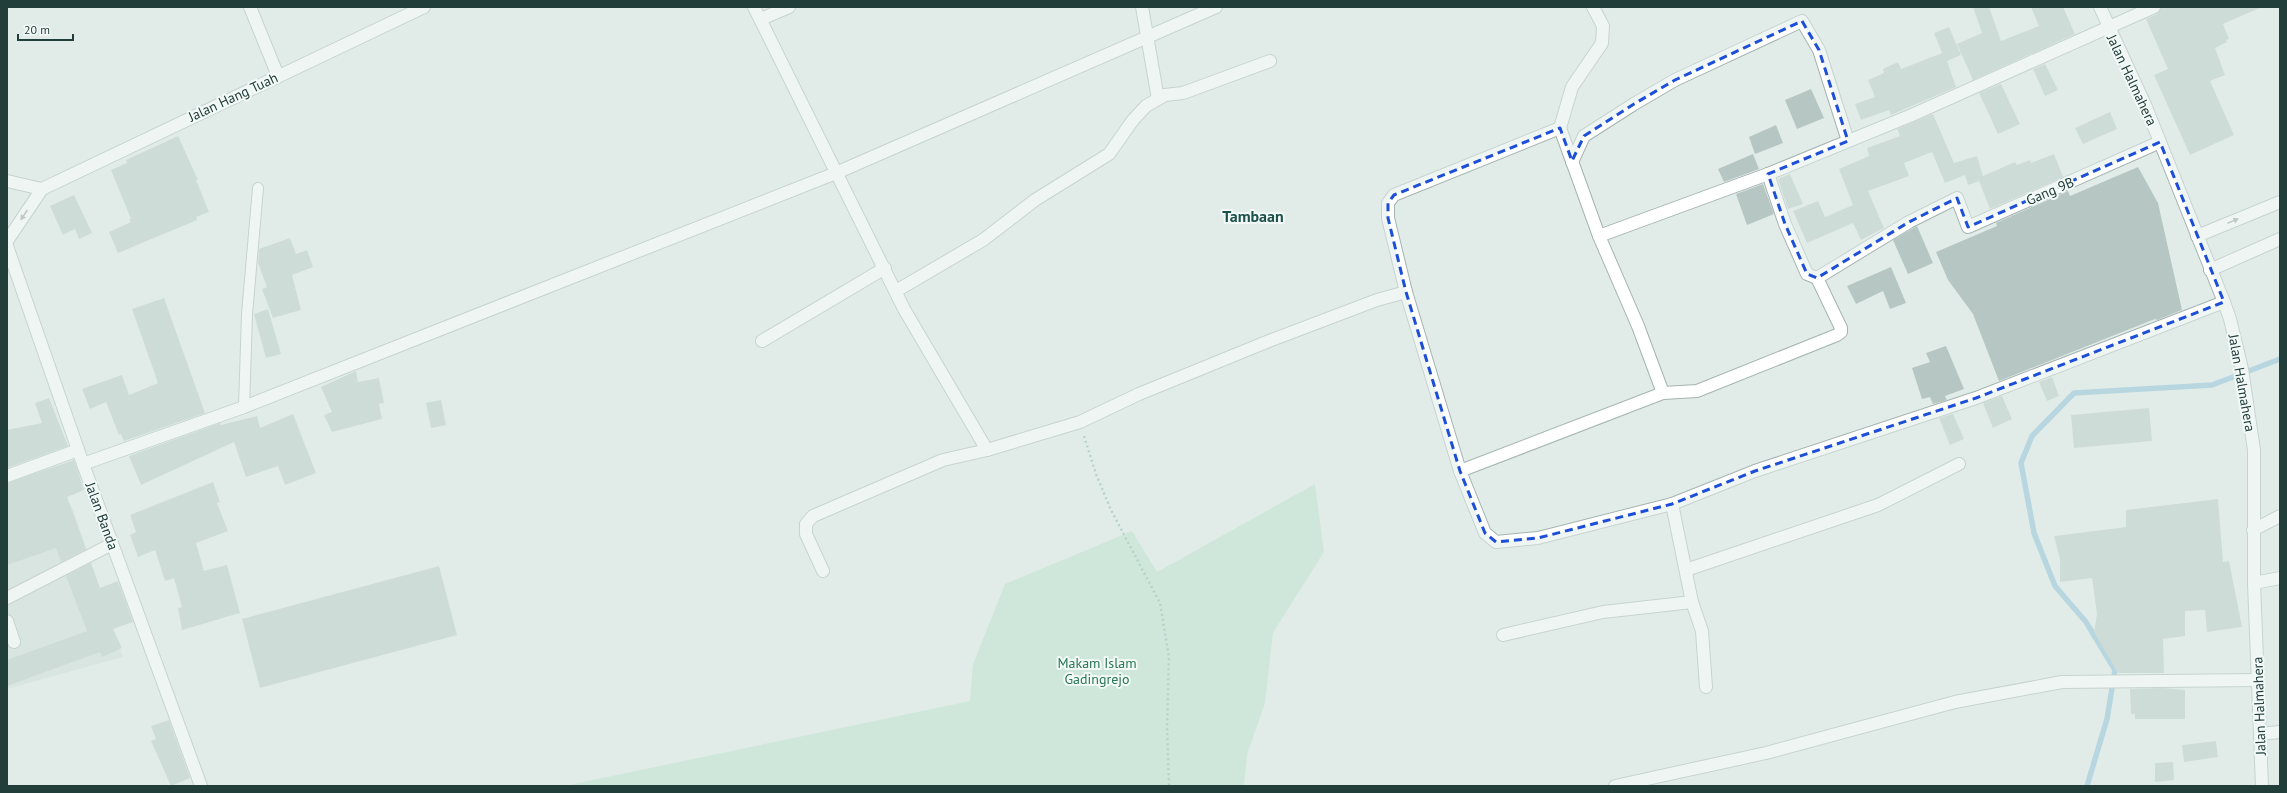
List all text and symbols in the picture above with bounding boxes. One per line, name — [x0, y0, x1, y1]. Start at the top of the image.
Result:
scale bar — [18, 16, 73, 42]
text: 20 m — [24, 22, 50, 37]
street label: Jalan Halmahera — [2103, 31, 2161, 129]
street label: Jalan Hang Tuah — [184, 68, 281, 126]
street label: Gang 9B — [2023, 173, 2077, 209]
district label: Tambaan — [1222, 206, 1284, 226]
one-way arrow — [20, 209, 28, 220]
one-way arrow — [2228, 218, 2239, 224]
street label: Jalan Halmahera — [2224, 332, 2259, 433]
street label: Jalan Banda — [81, 479, 123, 552]
park label: Makam Islam Gadingrejo — [1057, 654, 1137, 688]
street label: Jalan Halmahera — [2248, 656, 2270, 757]

